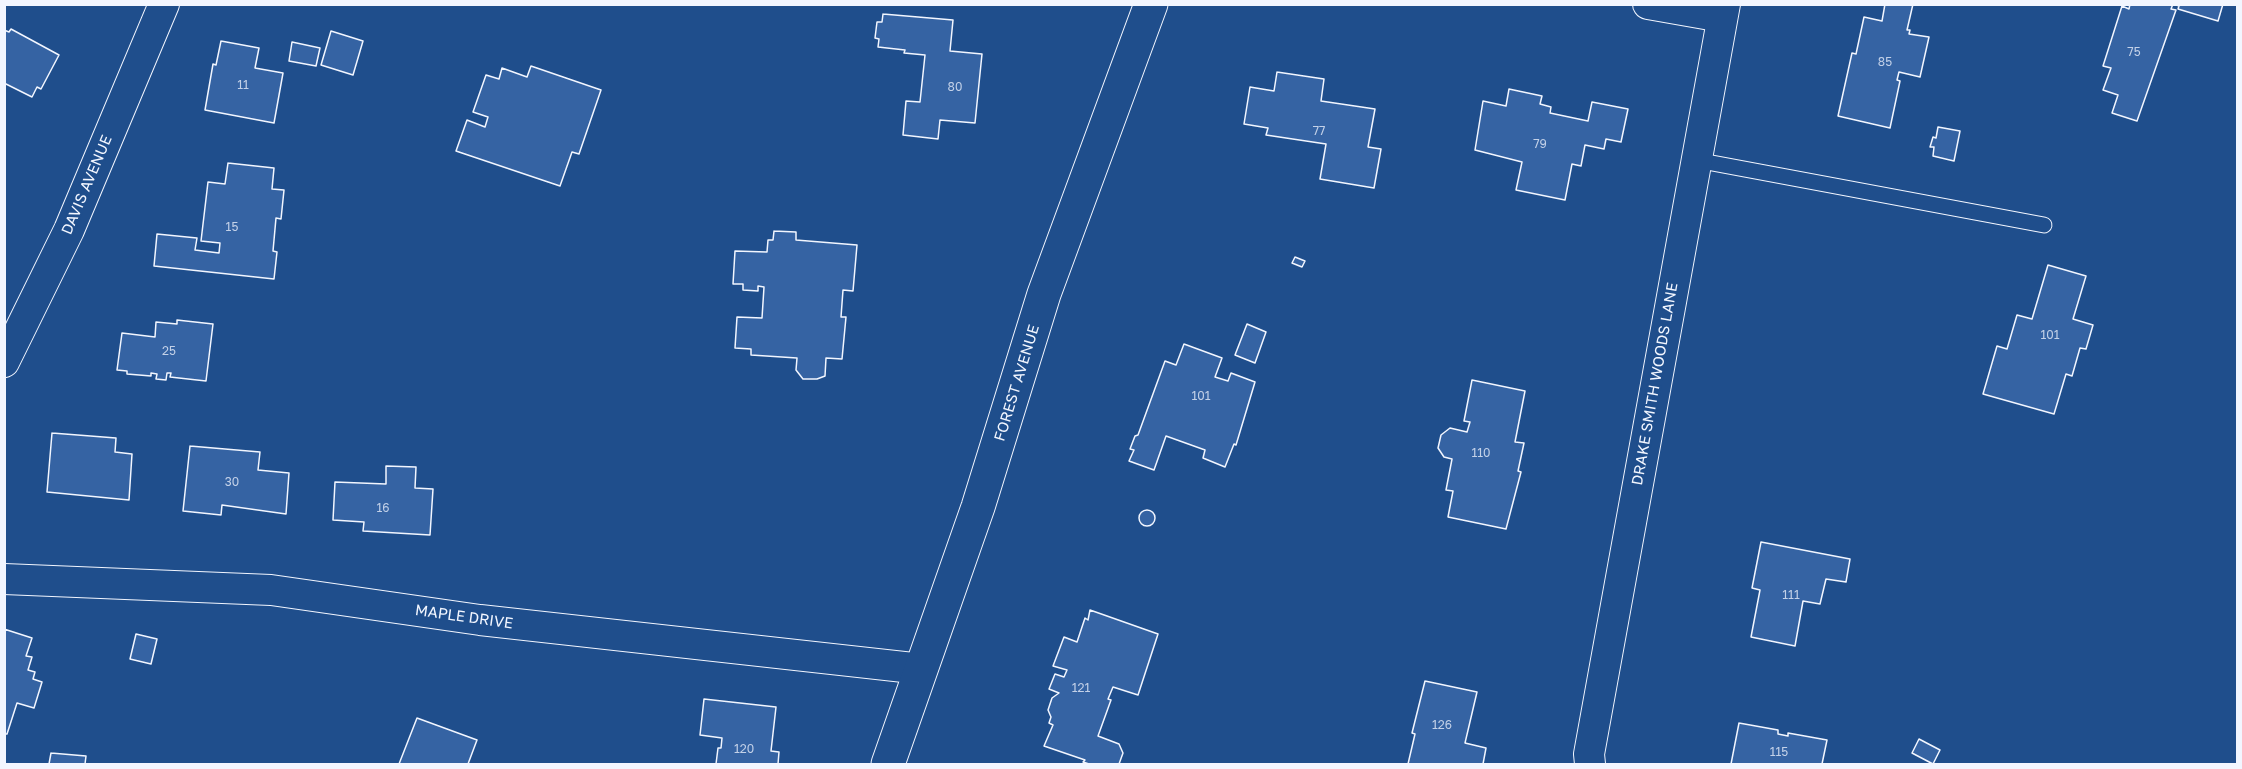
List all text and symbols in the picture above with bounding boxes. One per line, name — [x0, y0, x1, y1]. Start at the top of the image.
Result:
house number: 75 — [2127, 45, 2141, 59]
house number: 85 — [1878, 55, 1892, 69]
house number: 11 — [237, 78, 249, 92]
house number: 80 — [948, 80, 962, 94]
house number: 77 — [1313, 124, 1325, 138]
street label: DAVIS AVENUE — [58, 133, 116, 237]
house number: 79 — [1533, 137, 1547, 151]
house number: 15 — [226, 220, 238, 234]
street label: DRAKE SMITH WOODS LANE — [1628, 281, 1682, 487]
street label: FOREST AVENUE — [991, 322, 1043, 444]
house number: 101 — [2040, 328, 2060, 342]
house number: 25 — [162, 344, 176, 358]
house number: 101 — [1191, 389, 1211, 403]
house number: 110 — [1471, 446, 1491, 460]
house number: 30 — [225, 475, 239, 489]
house number: 16 — [376, 501, 390, 515]
house number: 111 — [1782, 588, 1800, 602]
street label: MAPLE DRIVE — [414, 601, 514, 633]
house number: 121 — [1072, 681, 1090, 695]
house number: 126 — [1432, 718, 1452, 732]
house number: 120 — [734, 742, 754, 756]
house number: 115 — [1770, 745, 1788, 759]

